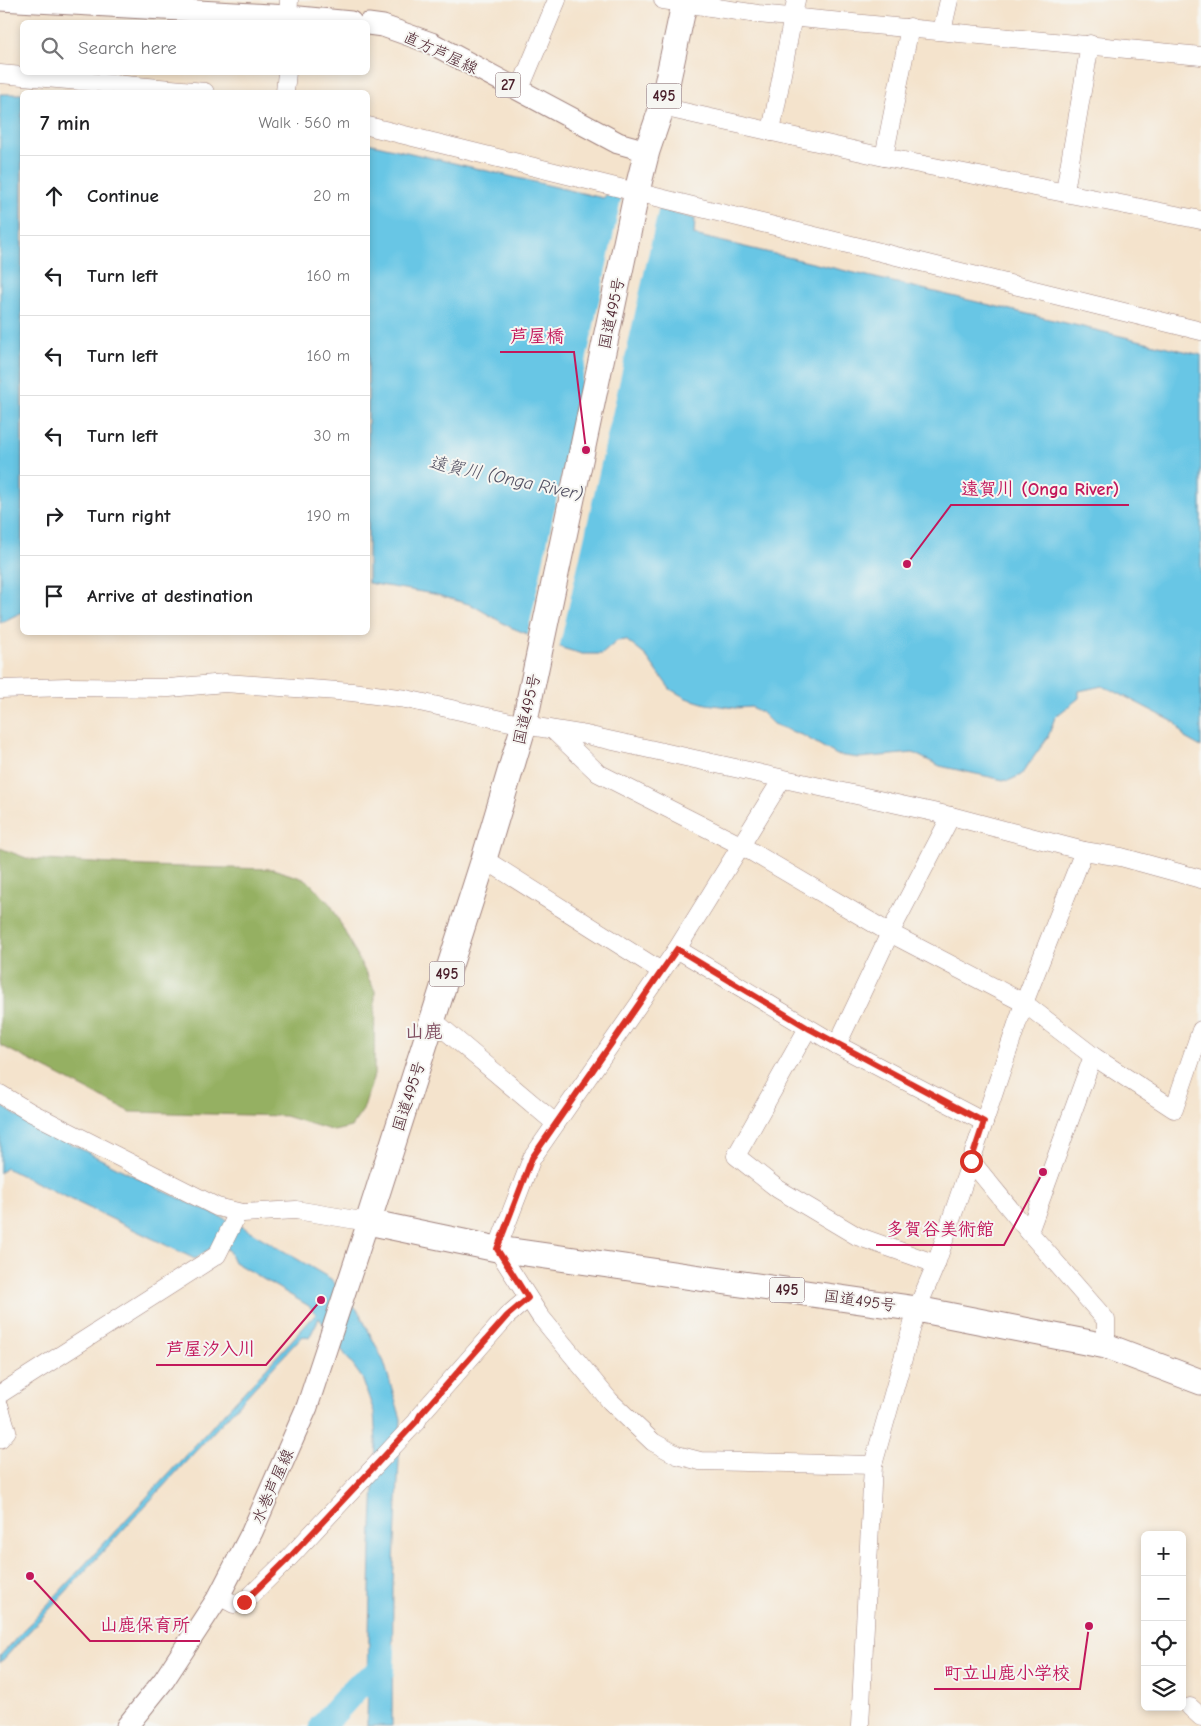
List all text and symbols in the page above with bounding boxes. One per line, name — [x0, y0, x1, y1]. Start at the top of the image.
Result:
search box — [20, 20, 370, 75]
street label: 直方芦屋線 — [401, 28, 481, 78]
icon: search — [38, 34, 66, 62]
text: Search here — [78, 37, 177, 59]
road number: 27 — [496, 72, 520, 98]
road number: 495 — [646, 84, 682, 108]
text: 7 min — [40, 111, 90, 135]
text: Walk · 560 m — [259, 114, 350, 132]
icon: ahead — [40, 182, 68, 210]
text: Continue — [87, 185, 159, 207]
text: 20 m — [313, 187, 350, 205]
icon: left — [40, 262, 68, 290]
text: Turn left — [87, 265, 158, 287]
text: 160 m — [307, 267, 350, 285]
street label: 国道495号 — [596, 276, 628, 351]
callout: 芦屋橋 — [500, 319, 574, 352]
text: 芦屋橋 — [510, 326, 564, 347]
icon: left — [40, 342, 68, 370]
text: Turn left — [87, 345, 158, 367]
text: 160 m — [307, 347, 350, 365]
icon: left — [40, 422, 68, 450]
text: Turn left — [87, 425, 158, 447]
text: 30 m — [314, 427, 350, 445]
water label: 遠賀川 (Onga River) — [427, 452, 585, 505]
callout: 遠賀川 (Onga River) — [951, 472, 1129, 505]
text: 遠賀川 (Onga River) — [961, 479, 1119, 500]
icon: right — [40, 502, 68, 530]
text: Turn right — [87, 505, 171, 527]
text: 190 m — [307, 507, 350, 525]
icon: arrive — [40, 582, 68, 610]
text: Arrive at destination — [87, 585, 253, 607]
street label: 国道495号 — [510, 672, 544, 747]
road number: 495 — [430, 962, 464, 986]
district label: 山鹿 — [405, 1021, 443, 1043]
street label: 国道495号 — [389, 1059, 429, 1134]
route start — [960, 1150, 983, 1173]
callout: 多賀谷美術館 — [876, 1212, 1004, 1245]
text: 多賀谷美術館 — [886, 1219, 994, 1240]
road number: 495 — [770, 1278, 804, 1302]
street label: 国道495号 — [823, 1287, 897, 1315]
callout: 芦屋汐入川 — [156, 1332, 266, 1365]
text: 芦屋汐入川 — [166, 1339, 256, 1360]
street label: 水巻芦屋線 — [248, 1446, 297, 1527]
map controls — [1141, 1531, 1186, 1711]
button: + — [1141, 1531, 1186, 1576]
button: − — [1141, 1576, 1186, 1621]
route end — [233, 1591, 256, 1614]
callout: 山鹿保育所 — [90, 1608, 200, 1641]
text: 山鹿保育所 — [100, 1615, 190, 1636]
button: locate — [1141, 1621, 1186, 1666]
callout: 町立山鹿小学校 — [934, 1656, 1080, 1689]
text: 町立山鹿小学校 — [944, 1663, 1070, 1684]
button: layers — [1141, 1666, 1186, 1711]

